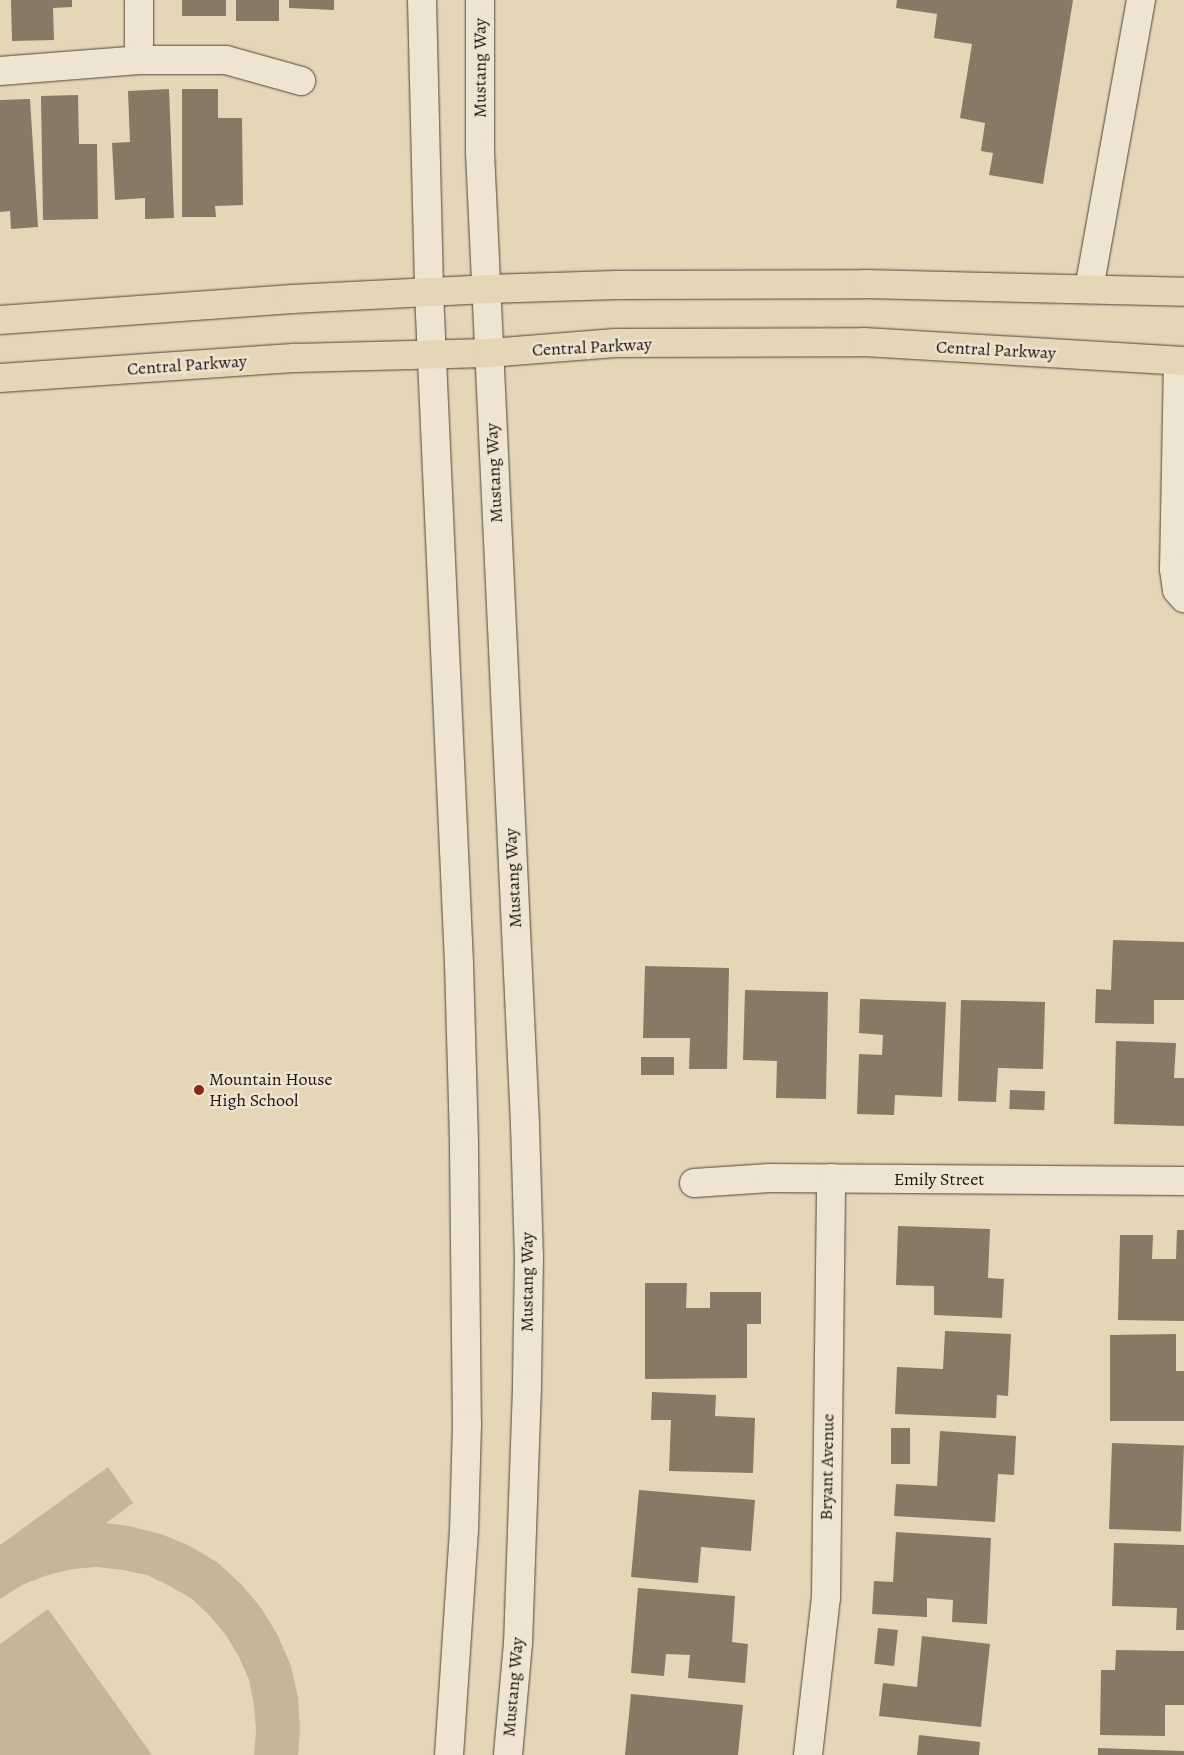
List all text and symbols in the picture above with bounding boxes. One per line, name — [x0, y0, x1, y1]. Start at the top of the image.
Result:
street label: Mustang Way — [469, 18, 491, 118]
street label: Central Parkway — [531, 333, 653, 361]
street label: Central Parkway — [935, 336, 1057, 364]
street label: Central Parkway — [126, 350, 248, 380]
street label: Mustang Way — [481, 422, 507, 524]
street label: Mustang Way — [500, 827, 526, 929]
place label: Mountain House High School — [209, 1069, 332, 1112]
marker: Mountain House High School — [193, 1084, 205, 1096]
street label: Emily Street — [894, 1168, 984, 1190]
street label: Mustang Way — [516, 1232, 538, 1332]
street label: Bryant Avenue — [815, 1413, 839, 1521]
street label: Mustang Way — [498, 1636, 528, 1738]

